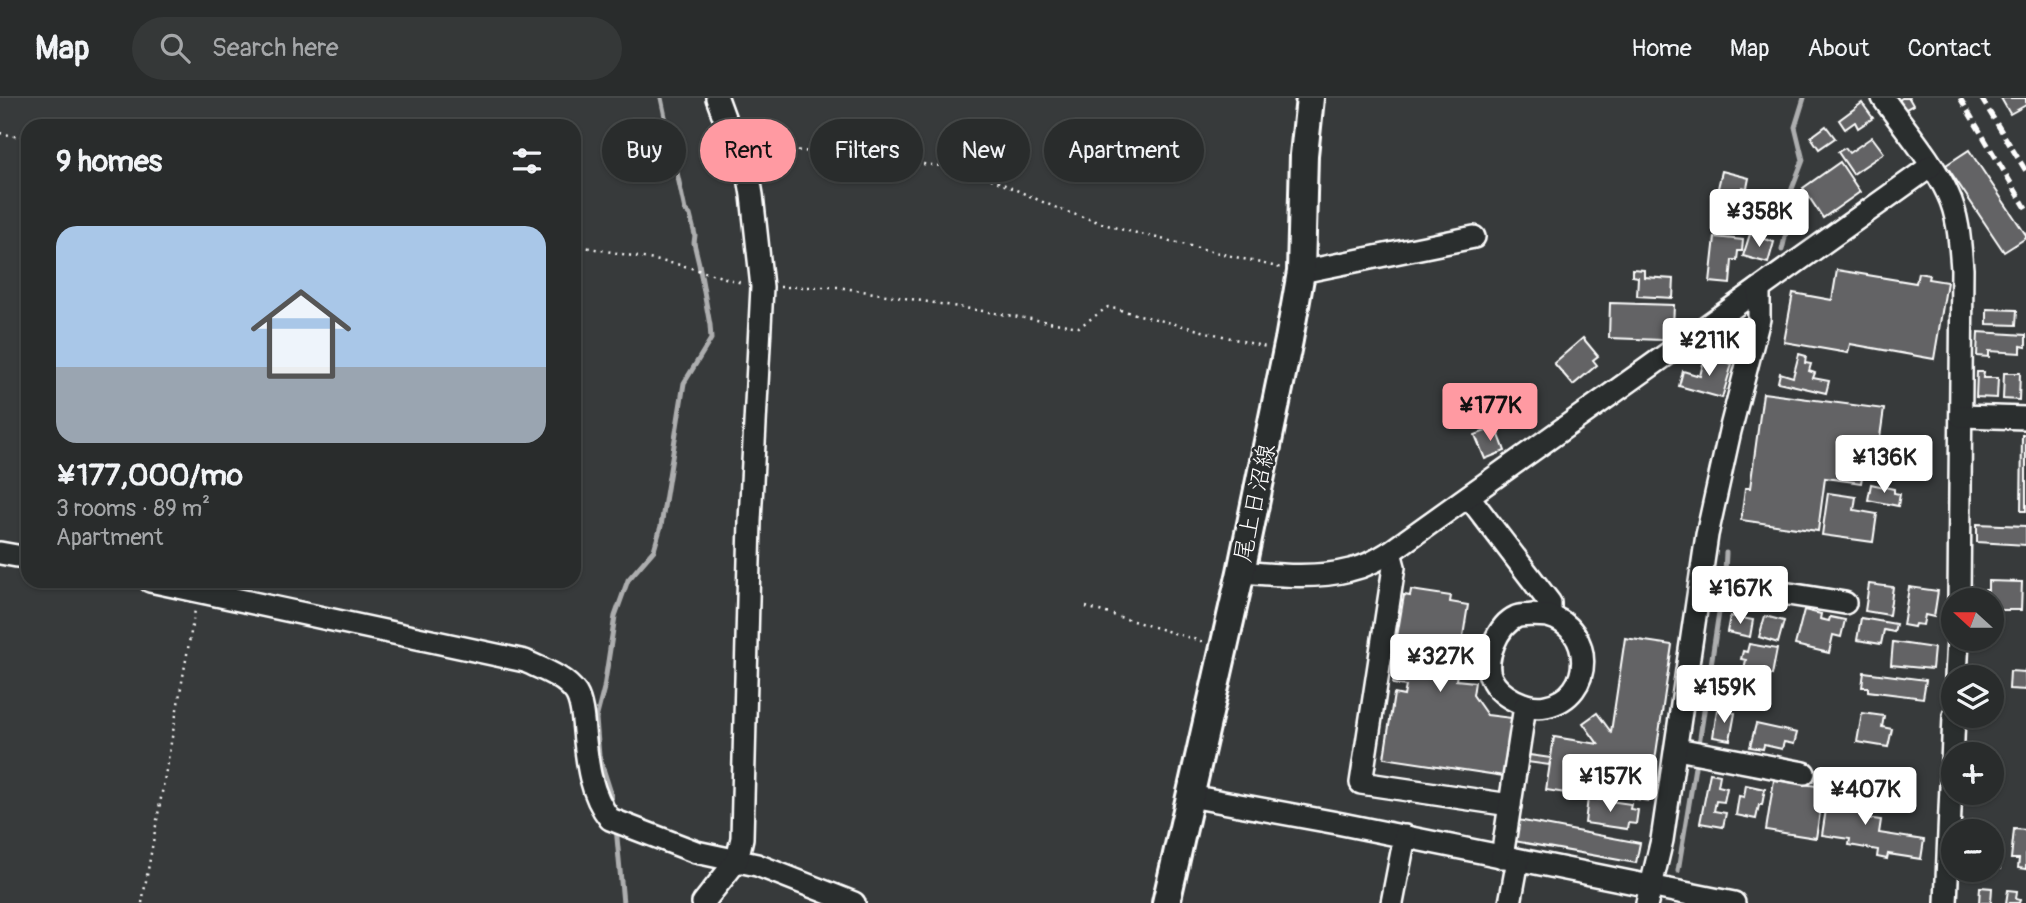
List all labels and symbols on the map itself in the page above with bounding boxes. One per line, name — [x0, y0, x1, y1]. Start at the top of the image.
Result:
pin: ¥358K — [1710, 190, 1808, 249]
pin: ¥211K — [1660, 318, 1758, 378]
pin: ¥177K — [1441, 384, 1539, 443]
pin: ¥136K — [1835, 436, 1933, 495]
street label: 尾上日沼線 — [1228, 441, 1282, 565]
pin: ¥167K — [1691, 566, 1789, 626]
north arrow — [1941, 588, 2004, 651]
pin: ¥327K — [1391, 634, 1489, 694]
pin: ¥159K — [1675, 666, 1773, 725]
pin: ¥157K — [1561, 754, 1659, 814]
pin: ¥407K — [1816, 768, 1914, 827]

